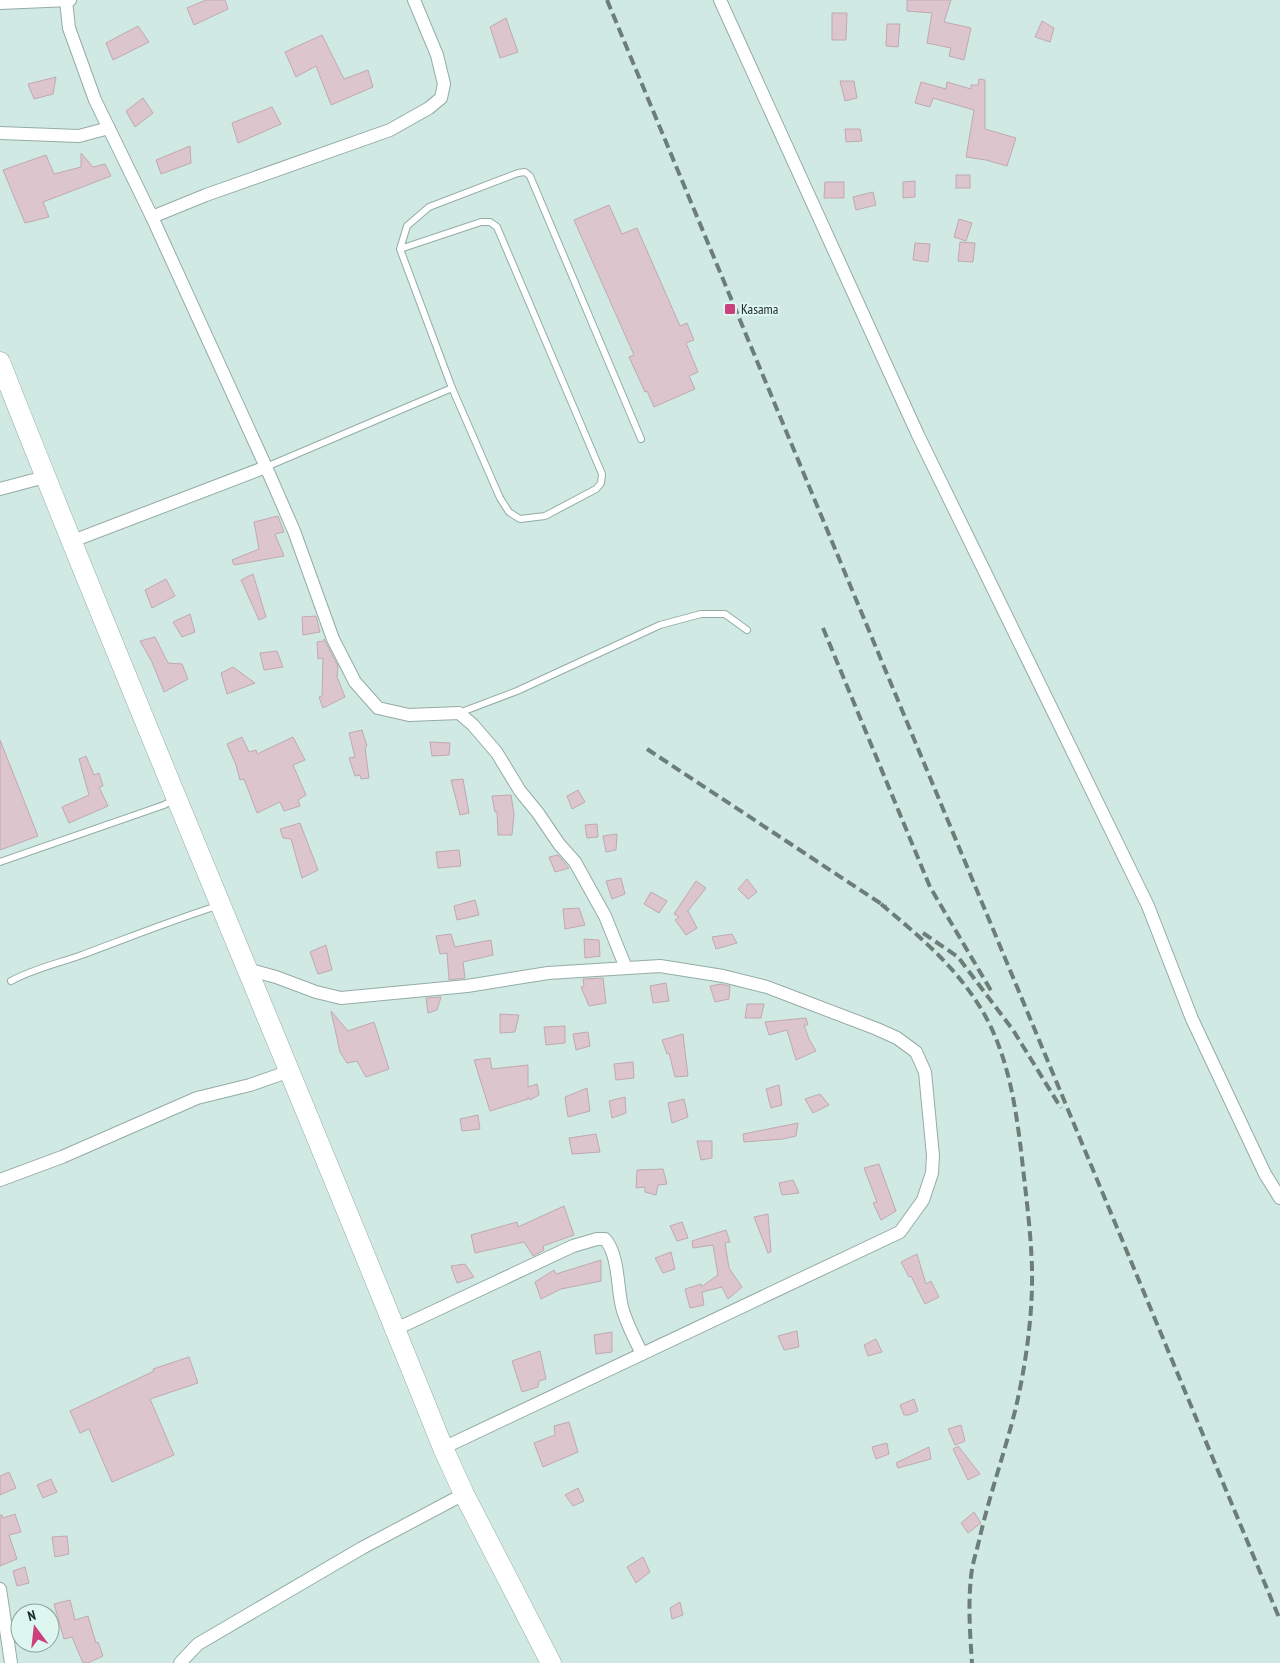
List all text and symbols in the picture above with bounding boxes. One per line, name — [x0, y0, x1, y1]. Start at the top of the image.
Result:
place label: Kasama — [741, 300, 778, 318]
marker: Kasama — [723, 302, 737, 316]
north arrow — [10, 1603, 60, 1653]
text: N — [26, 1606, 38, 1625]

